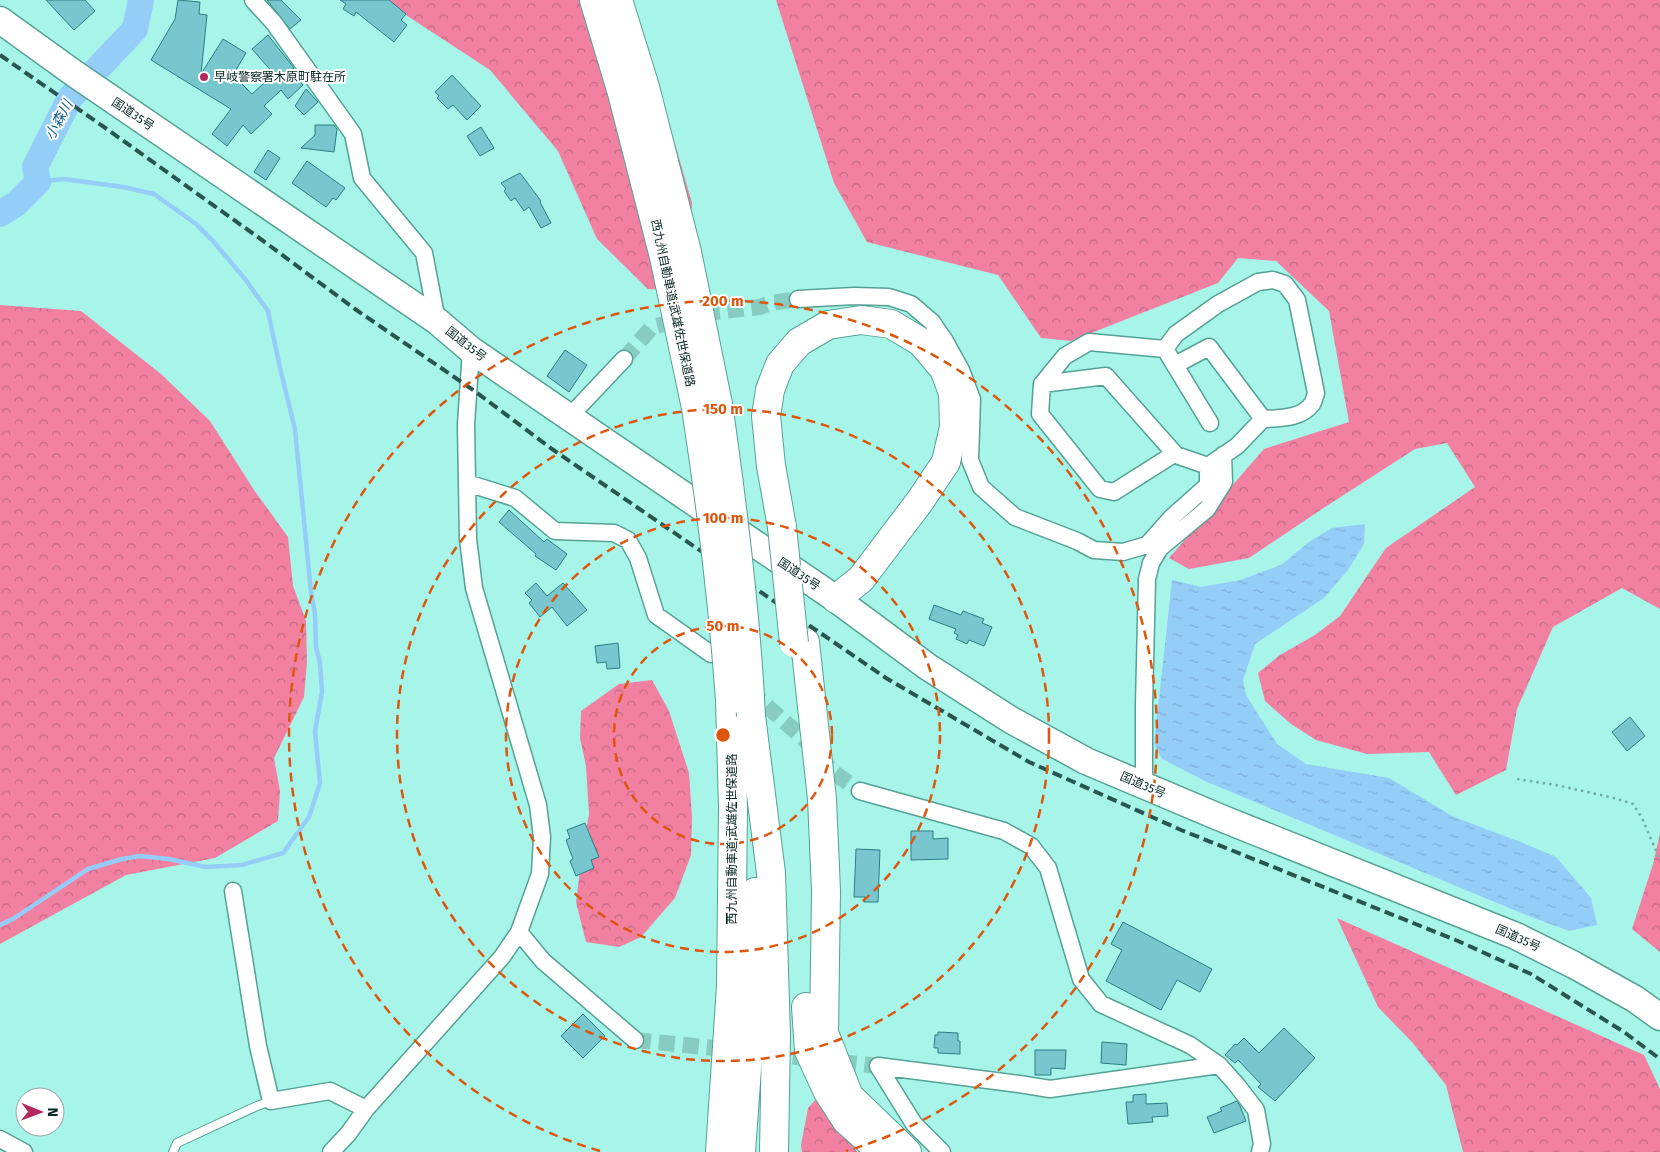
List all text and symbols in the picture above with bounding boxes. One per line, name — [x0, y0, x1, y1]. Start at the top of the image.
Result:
place label: 早岐警察署木原町駐在所 — [214, 70, 346, 84]
marker: 早岐警察署木原町駐在所 — [198, 71, 210, 83]
street label: 国道35号 — [109, 95, 157, 133]
water label: 小森川 — [42, 96, 77, 143]
street label: 西九州自動車道;武雄佐世保道路 — [648, 218, 698, 388]
text: 200 m — [702, 292, 744, 310]
street label: 国道35号 — [443, 324, 489, 364]
text: 150 m — [703, 400, 743, 418]
text: 100 m — [703, 509, 743, 527]
street label: 国道35号 — [775, 555, 823, 593]
text: 50 m — [706, 617, 740, 635]
centre of rings — [714, 726, 732, 744]
street label: 西九州自動車道;武雄佐世保道路 — [725, 754, 739, 924]
street label: 国道35号 — [1118, 769, 1168, 801]
street label: 国道35号 — [1493, 922, 1543, 954]
north arrow — [15, 1087, 65, 1137]
text: N — [44, 1107, 61, 1117]

